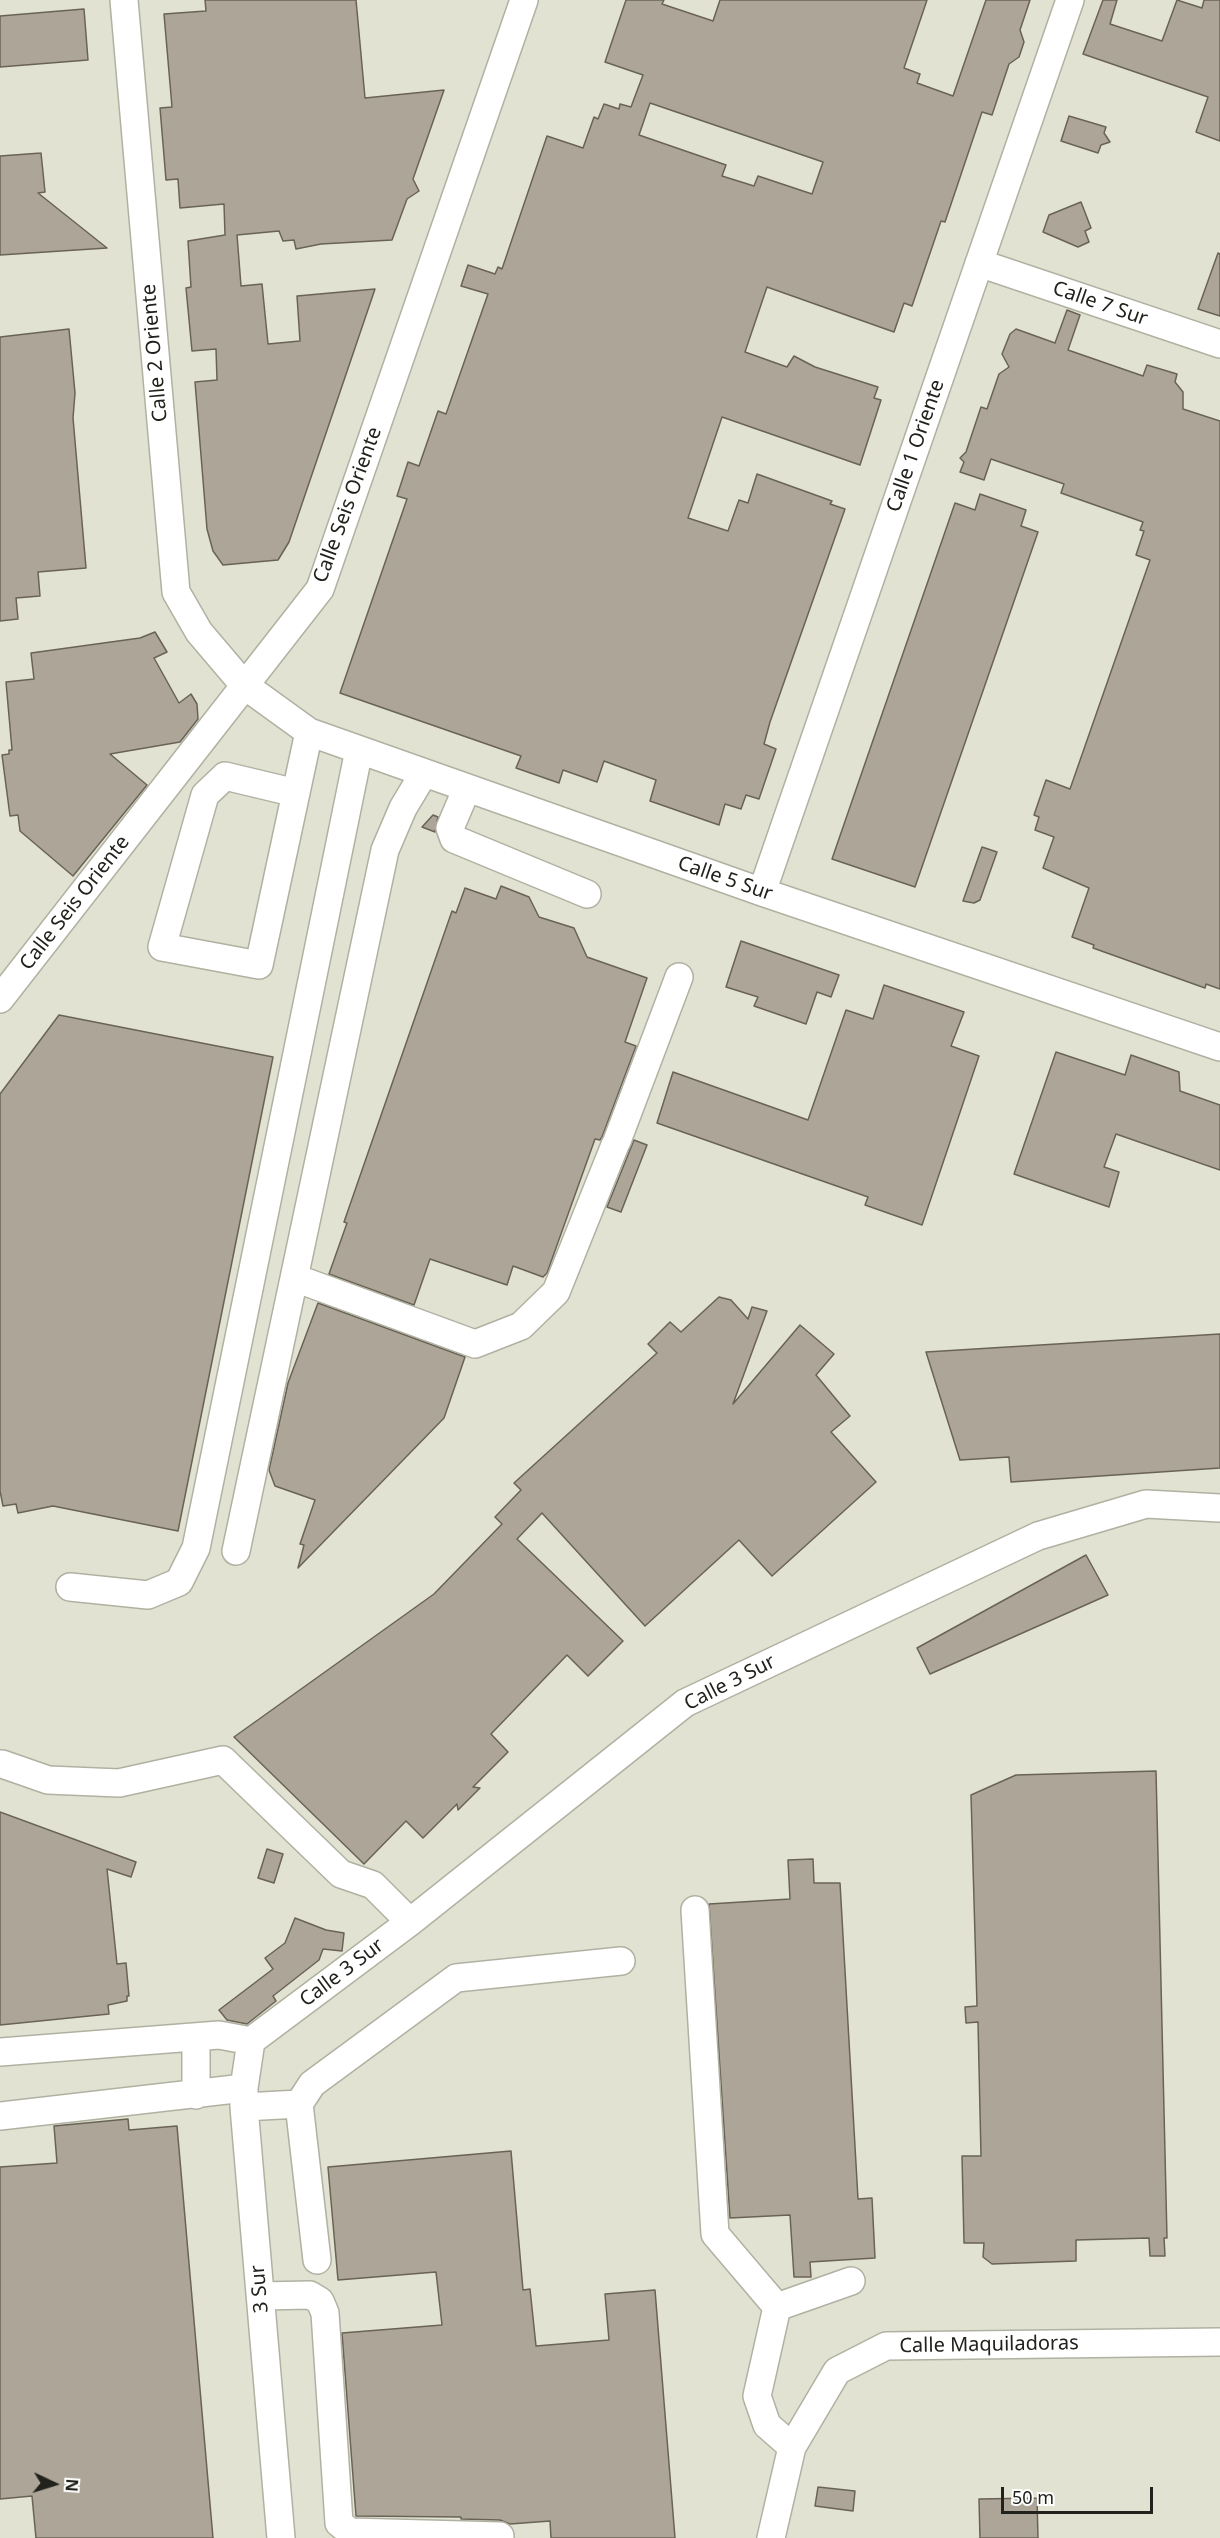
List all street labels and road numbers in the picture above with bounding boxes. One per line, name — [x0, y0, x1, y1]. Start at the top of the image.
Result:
street label: Calle 7 Sur — [1049, 277, 1151, 331]
street label: Calle 2 Oriente — [137, 283, 173, 423]
street label: Calle 1 Oriente — [882, 377, 950, 515]
street label: Calle Seis Oriente — [309, 424, 387, 586]
street label: Calle Seis Oriente — [15, 831, 135, 975]
street label: Calle 5 Sur — [674, 852, 776, 906]
street label: Calle 3 Sur — [680, 1650, 780, 1716]
street label: Calle 3 Sur — [295, 1934, 389, 2012]
street label: 3 Sur — [246, 2264, 274, 2314]
street label: Calle Maquiladoras — [899, 2331, 1079, 2359]

